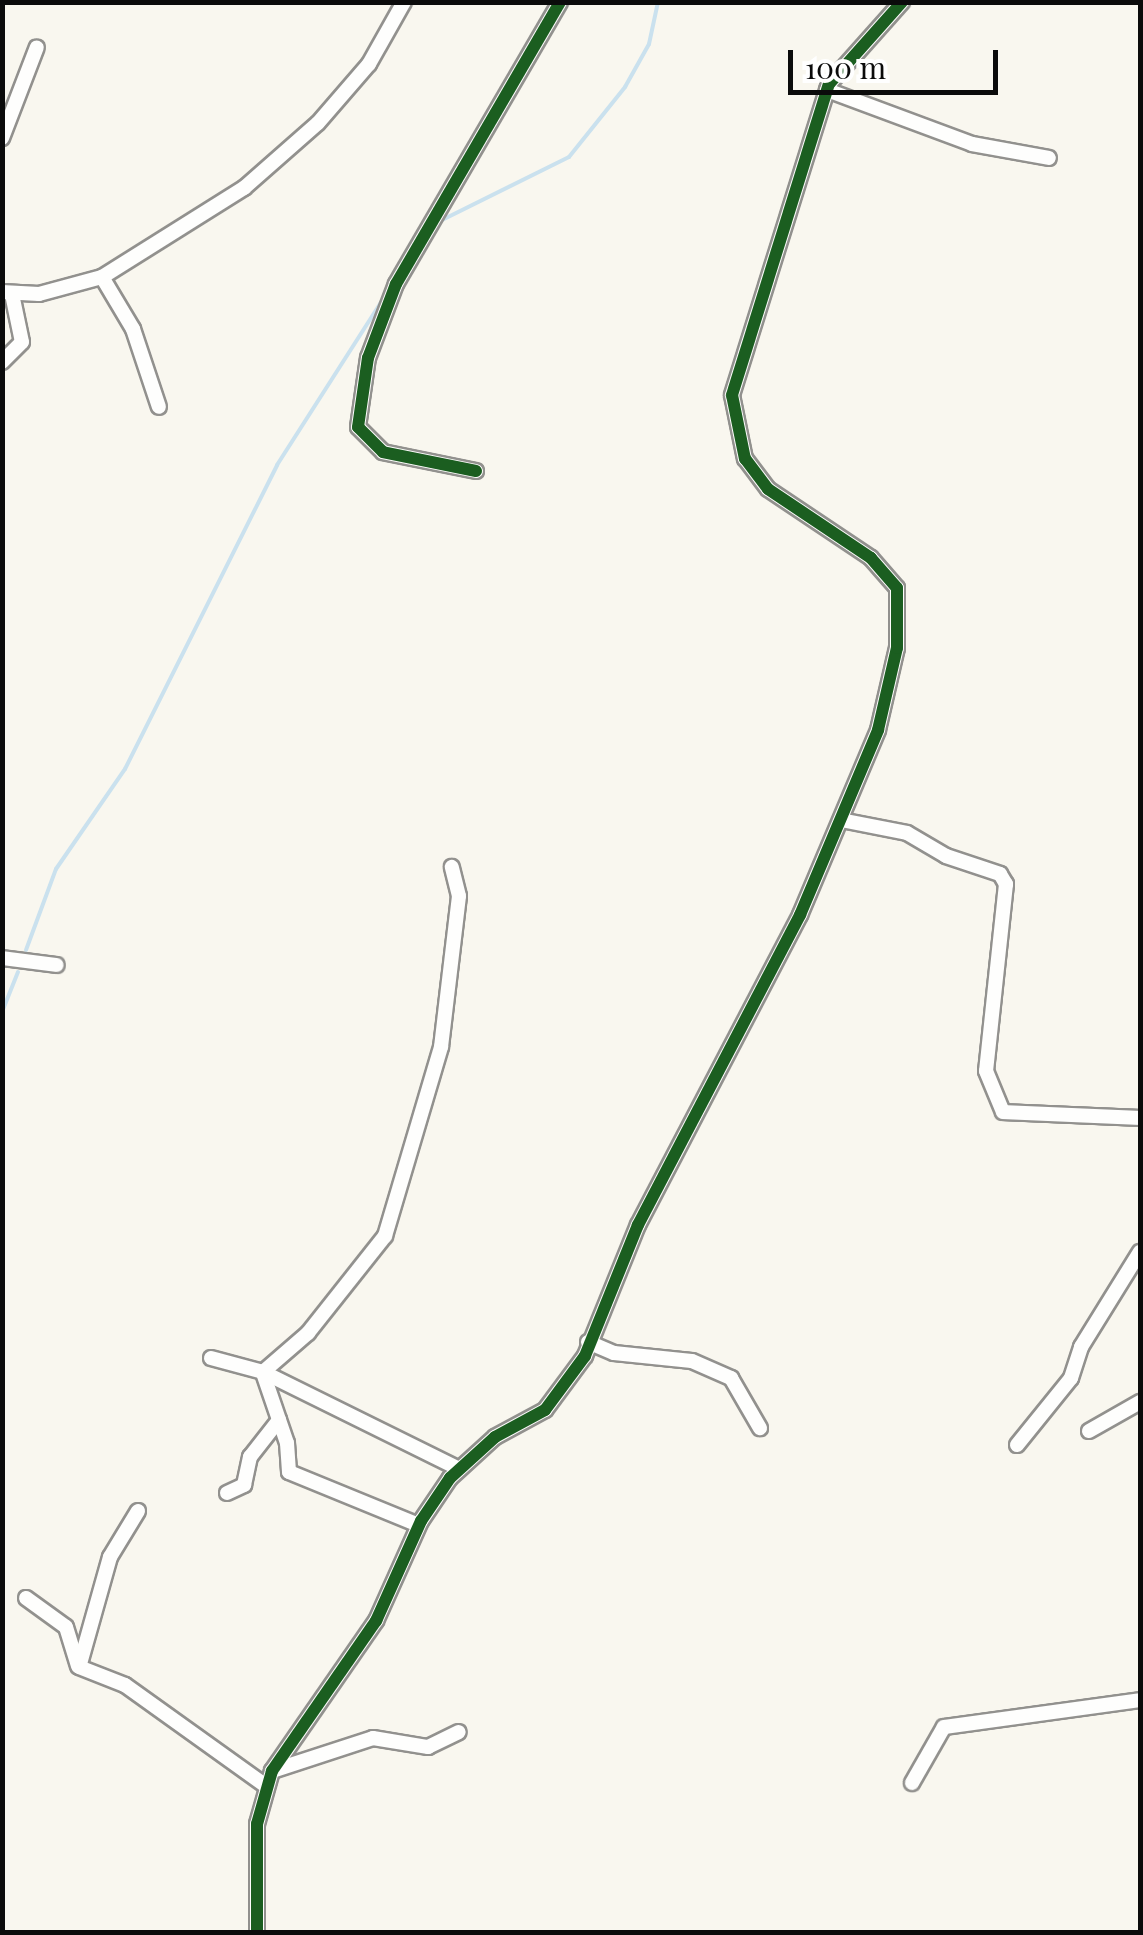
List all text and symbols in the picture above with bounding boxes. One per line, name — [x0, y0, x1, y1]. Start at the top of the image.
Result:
scale bar — [793, 30, 1003, 92]
text: 100 m — [805, 47, 886, 87]

